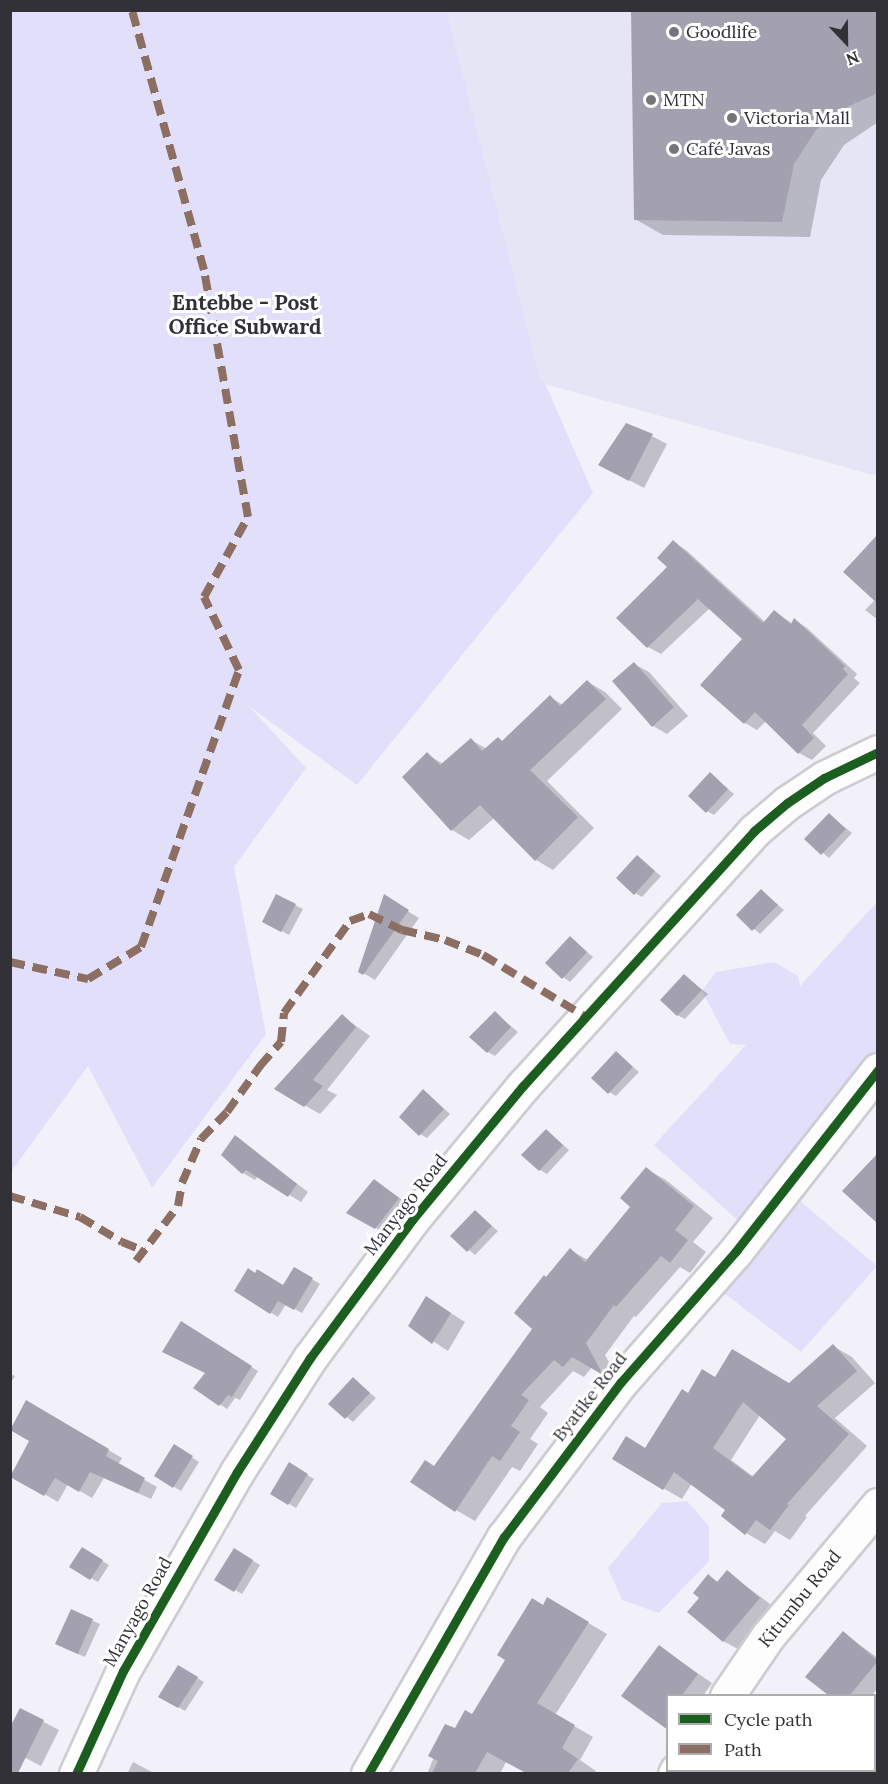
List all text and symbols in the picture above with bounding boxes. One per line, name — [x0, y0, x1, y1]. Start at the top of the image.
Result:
north arrow — [816, 12, 876, 72]
place label: Goodlife — [686, 21, 757, 43]
marker: Goodlife — [667, 25, 681, 39]
text: N — [843, 47, 862, 70]
place label: MTN — [663, 89, 705, 111]
marker: MTN — [644, 93, 658, 107]
place label: Victoria Mall — [744, 107, 850, 129]
marker: Victoria Mall — [725, 111, 739, 125]
place label: Café Javas — [686, 138, 770, 160]
marker: Café Javas — [667, 142, 681, 156]
district label: Entebbe - Post Office Subward — [168, 290, 322, 340]
street label: Manyago Road — [360, 1150, 452, 1260]
street label: Byatike Road — [548, 1348, 632, 1446]
street label: Kitumbu Road — [754, 1546, 846, 1652]
street label: Manyago Road — [99, 1553, 177, 1671]
legend — [666, 1694, 876, 1772]
text: Cycle path — [724, 1708, 813, 1731]
text: Path — [724, 1738, 762, 1761]

